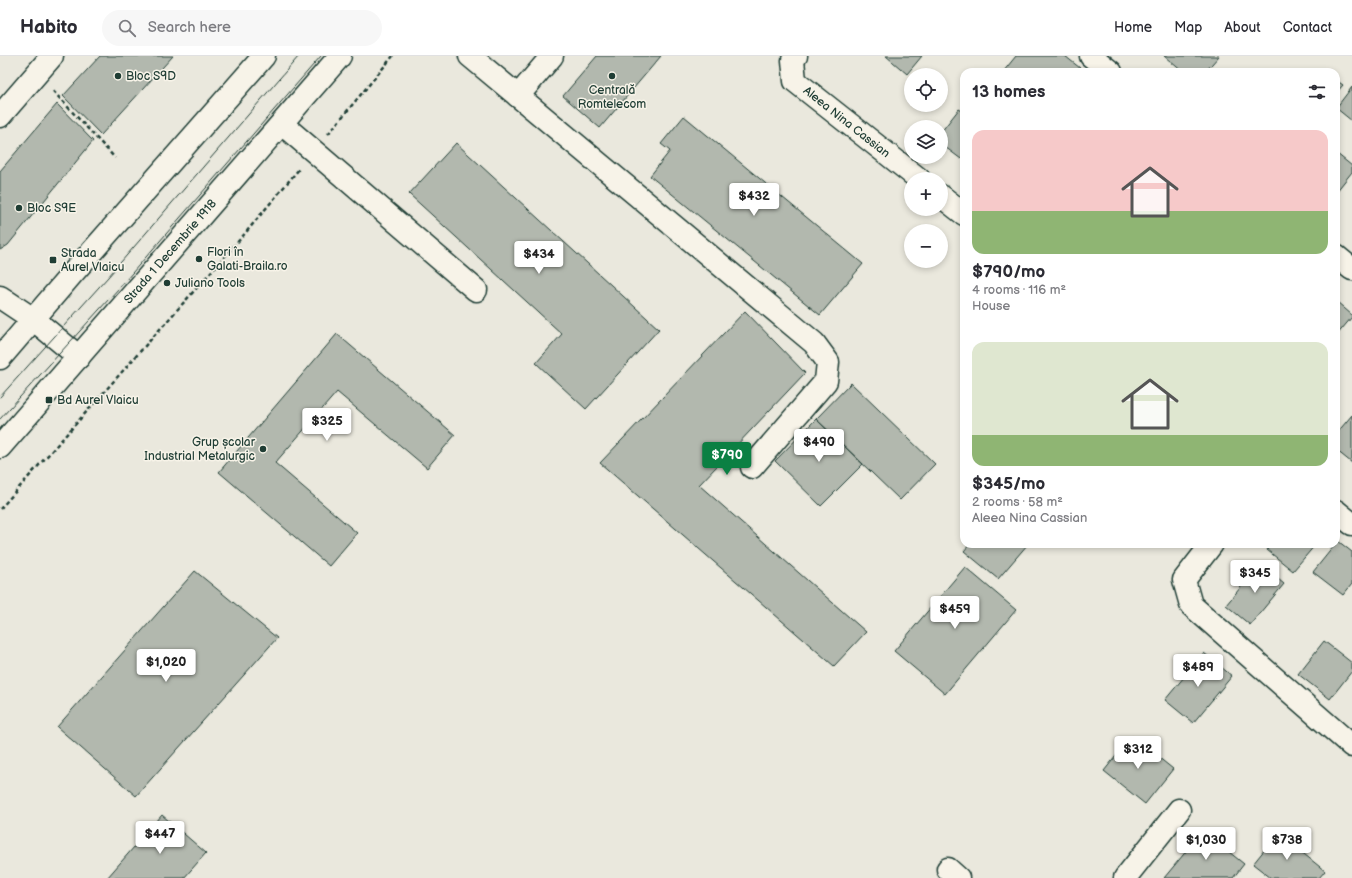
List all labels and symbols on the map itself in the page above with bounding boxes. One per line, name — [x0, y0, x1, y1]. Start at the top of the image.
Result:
place label: Bloc S9D — [126, 69, 176, 84]
marker: Bloc S9D — [113, 71, 123, 81]
marker: Centrală Romtelecom — [607, 71, 617, 81]
place label: Centrală Romtelecom — [578, 83, 646, 112]
street label: Aleea Nina Cassian — [800, 83, 893, 161]
pin: $432 — [730, 183, 778, 217]
street label: Strada 1 Decembrie 1918 — [120, 196, 219, 307]
place label: Bloc S9E — [27, 201, 76, 216]
marker: Bloc S9E — [14, 203, 24, 213]
pin: $434 — [515, 241, 563, 275]
place label: Flori în Galati-Braila.ro — [207, 245, 288, 274]
place label: Strada Aurel Vlaicu — [61, 246, 124, 275]
marker: Flori în Galati-Braila.ro — [194, 254, 204, 264]
marker: Strada Aurel Vlaicu — [48, 255, 58, 265]
place label: Juliano Tools — [175, 276, 245, 291]
marker: Juliano Tools — [162, 278, 172, 288]
place label: Bd Aurel Vlaicu — [57, 393, 139, 408]
marker: Bd Aurel Vlaicu — [44, 395, 54, 405]
pin: $325 — [303, 408, 351, 442]
pin: $490 — [795, 429, 843, 463]
place label: Grup școlar Industrial Metalurgic — [144, 435, 256, 464]
pin: $790 — [703, 442, 751, 476]
marker: Grup școlar Industrial Metalurgic — [258, 444, 268, 454]
pin: $345 — [1231, 560, 1279, 594]
pin: $459 — [931, 596, 979, 630]
pin: $1,020 — [133, 649, 199, 683]
pin: $489 — [1174, 654, 1222, 688]
pin: $312 — [1114, 736, 1162, 770]
pin: $447 — [136, 821, 184, 855]
pin: $1,030 — [1173, 827, 1239, 861]
pin: $738 — [1263, 827, 1311, 861]

